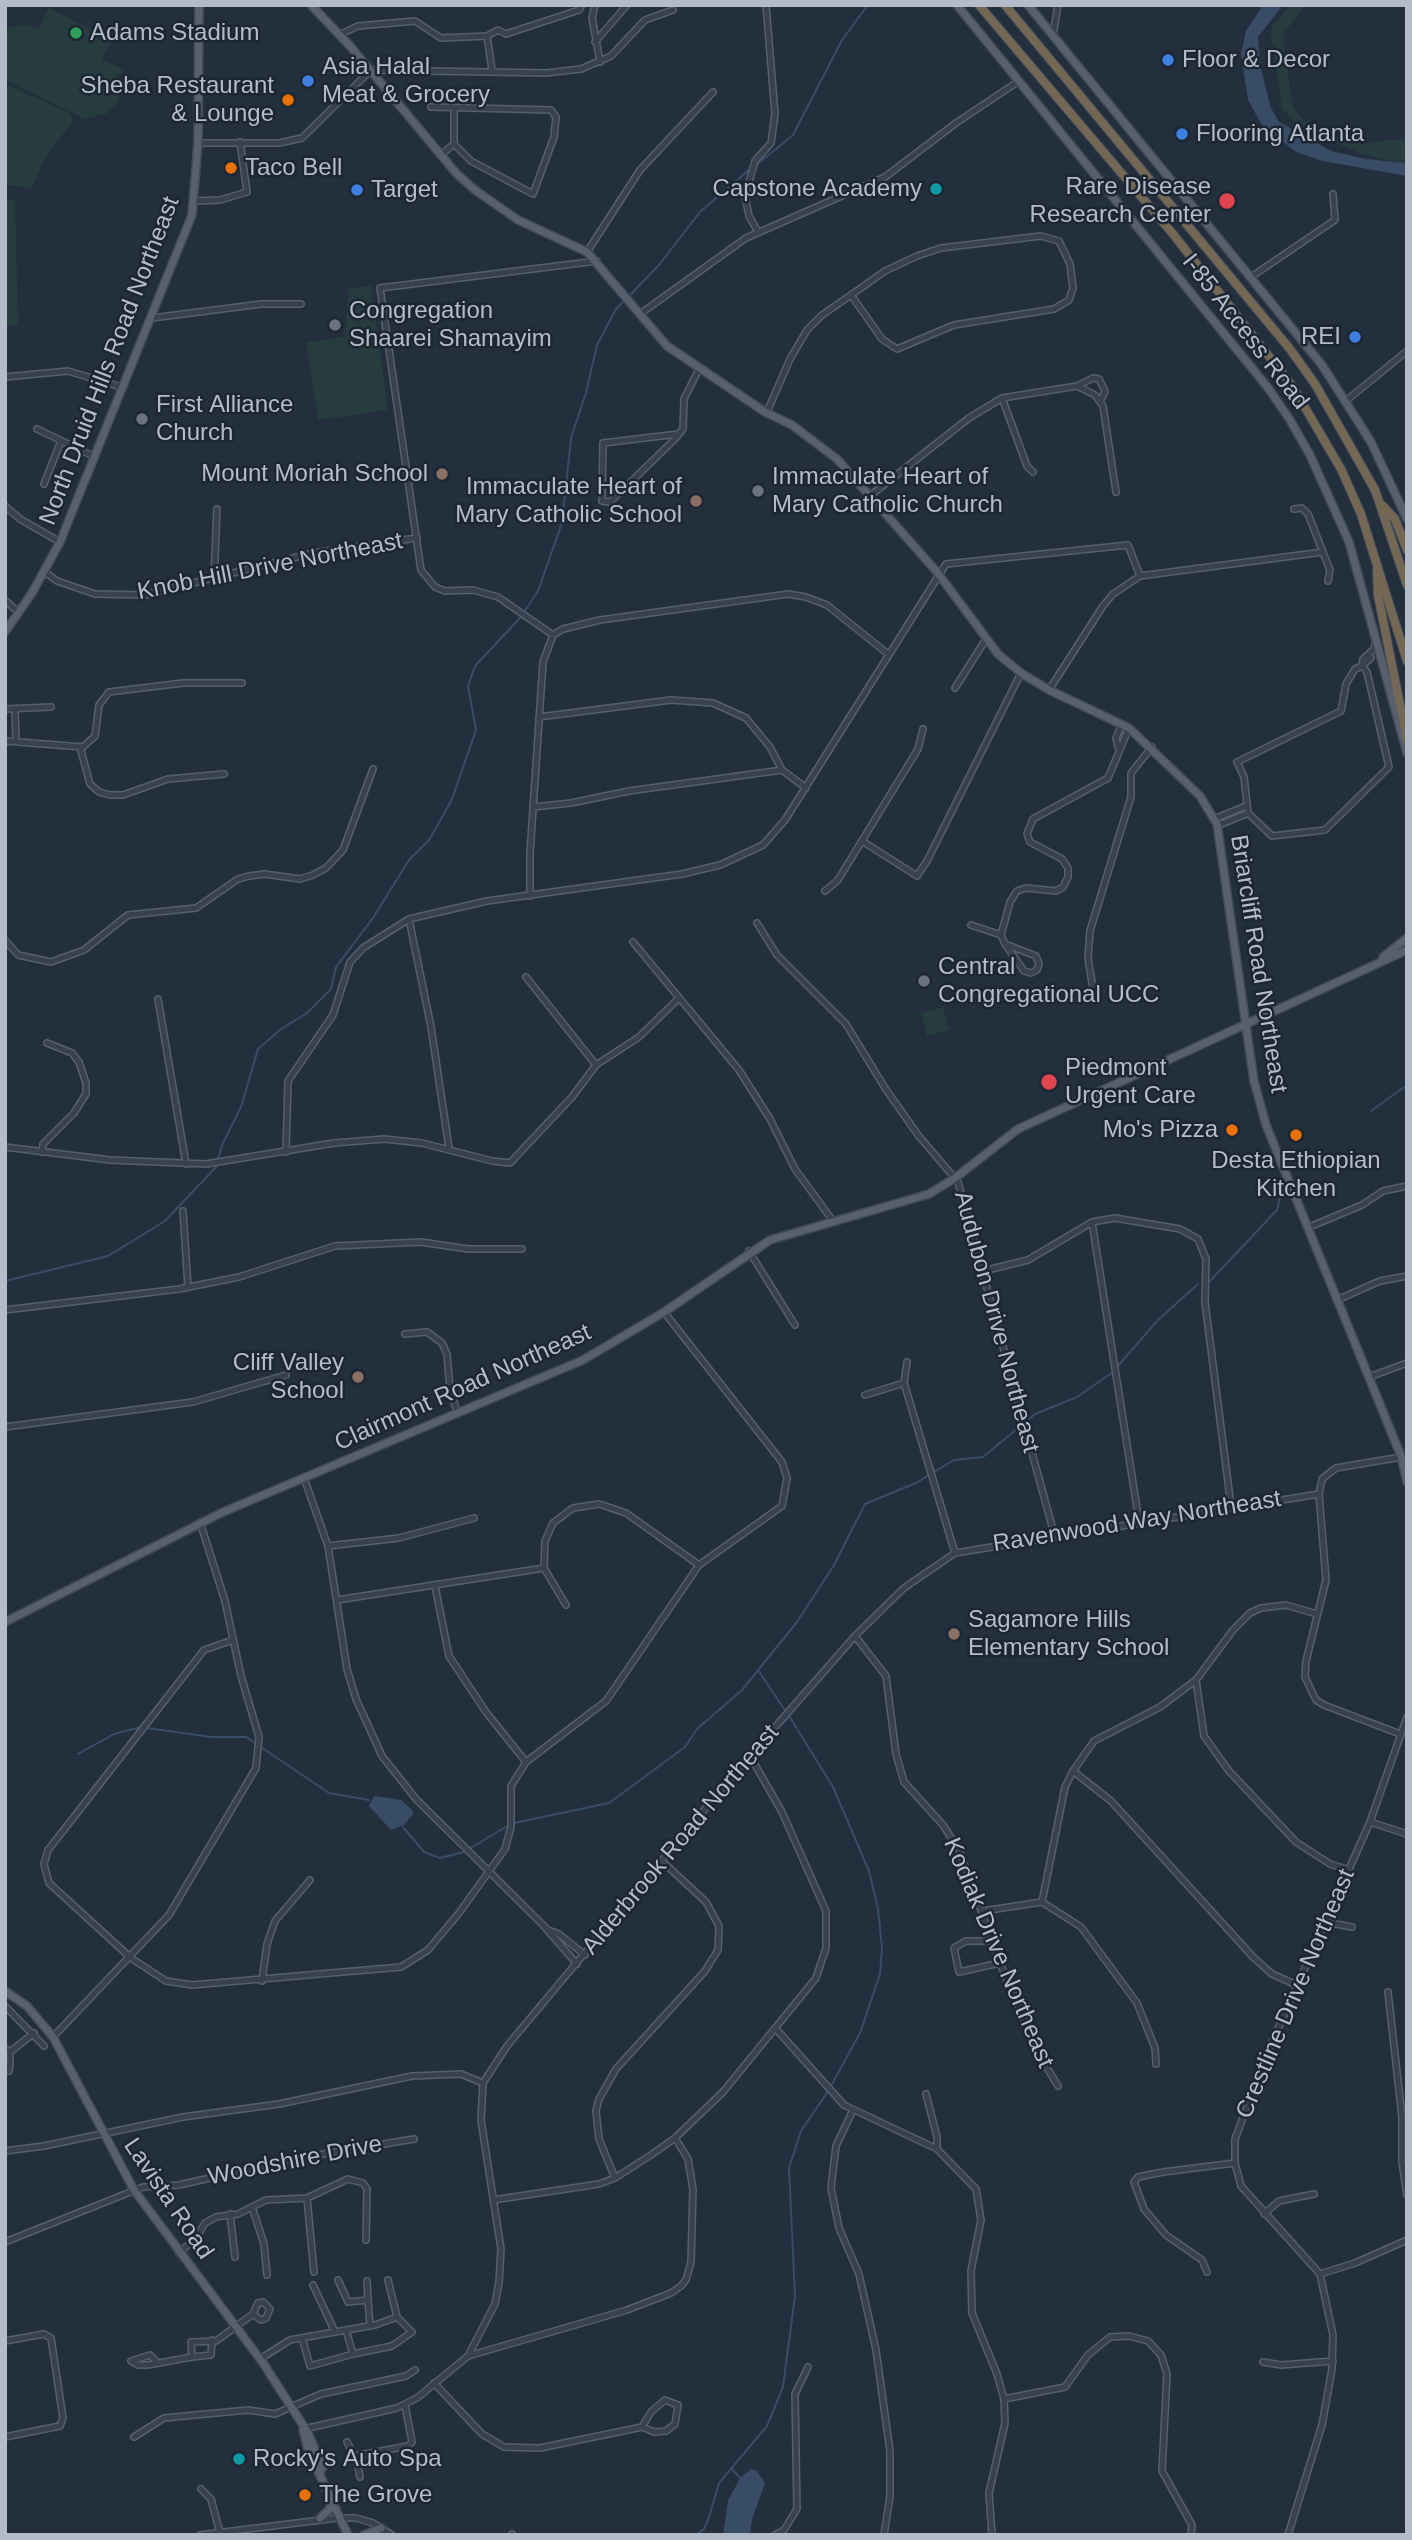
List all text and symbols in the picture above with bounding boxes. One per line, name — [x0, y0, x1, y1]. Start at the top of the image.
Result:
place label: Adams Stadium — [90, 19, 259, 47]
marker: Adams Stadium — [68, 25, 84, 41]
place label: Floor & Decor — [1182, 46, 1330, 74]
marker: Floor & Decor — [1160, 52, 1176, 68]
place label: Asia Halal Meat & Grocery — [322, 53, 490, 109]
place label: Sheba Restaurant & Lounge — [81, 72, 274, 128]
marker: Asia Halal Meat & Grocery — [300, 73, 316, 89]
marker: Sheba Restaurant & Lounge — [280, 92, 296, 108]
place label: Flooring Atlanta — [1196, 120, 1364, 148]
marker: Flooring Atlanta — [1174, 126, 1190, 142]
place label: Taco Bell — [245, 154, 342, 182]
marker: Taco Bell — [223, 160, 239, 176]
place label: Rare Disease Research Center — [1030, 173, 1211, 229]
place label: Capstone Academy — [713, 175, 922, 203]
place label: Target — [371, 176, 438, 204]
marker: Capstone Academy — [928, 181, 944, 197]
marker: Target — [349, 182, 365, 198]
marker: Rare Disease Research Center — [1217, 191, 1237, 211]
street label: North Druid Hills Road Northeast — [34, 193, 186, 529]
street label: I-85 Access Road — [1175, 249, 1315, 415]
place label: Congregation Shaarei Shamayim — [349, 297, 552, 353]
marker: Congregation Shaarei Shamayim — [327, 317, 343, 333]
place label: REI — [1301, 323, 1341, 351]
marker: REI — [1347, 329, 1363, 345]
place label: First Alliance Church — [156, 391, 293, 447]
marker: First Alliance Church — [134, 411, 150, 427]
place label: Mount Moriah School — [201, 460, 428, 488]
place label: Immaculate Heart of Mary Catholic Church — [772, 463, 1003, 519]
marker: Mount Moriah School — [434, 466, 450, 482]
place label: Immaculate Heart of Mary Catholic School — [455, 473, 682, 529]
marker: Immaculate Heart of Mary Catholic Church — [750, 483, 766, 499]
marker: Immaculate Heart of Mary Catholic School — [688, 493, 704, 509]
street label: Knob Hill Drive Northeast — [135, 527, 405, 607]
street label: Briarcliff Road Northeast — [1223, 833, 1293, 1095]
place label: Central Congregational UCC — [938, 953, 1159, 1009]
marker: Central Congregational UCC — [916, 973, 932, 989]
place label: Piedmont Urgent Care — [1065, 1054, 1196, 1110]
marker: Piedmont Urgent Care — [1039, 1072, 1059, 1092]
place label: Mo's Pizza — [1103, 1116, 1218, 1144]
marker: Mo's Pizza — [1224, 1122, 1240, 1138]
marker: Desta Ethiopian Kitchen — [1288, 1127, 1304, 1143]
place label: Desta Ethiopian Kitchen — [1211, 1147, 1381, 1203]
street label: Audubon Drive Northeast — [947, 1188, 1045, 1456]
street label: Clairmont Road Northeast — [330, 1318, 596, 1458]
place label: Cliff Valley School — [233, 1349, 344, 1405]
marker: Cliff Valley School — [350, 1369, 366, 1385]
street label: Ravenwood Way Northeast — [991, 1485, 1283, 1559]
place label: Sagamore Hills Elementary School — [968, 1606, 1169, 1662]
marker: Sagamore Hills Elementary School — [946, 1626, 962, 1642]
street label: Alderbrook Road Northeast — [576, 1719, 786, 1961]
street label: Kodiak Drive Northeast — [937, 1834, 1059, 2072]
street label: Crestline Drive Northeast — [1230, 1865, 1362, 2123]
street label: Woodshire Drive — [205, 2130, 385, 2192]
street label: Lavista Road — [117, 2133, 219, 2265]
place label: Rocky's Auto Spa — [253, 2445, 442, 2473]
marker: Rocky's Auto Spa — [231, 2451, 247, 2467]
place label: The Grove — [319, 2481, 432, 2509]
marker: The Grove — [297, 2487, 313, 2503]

